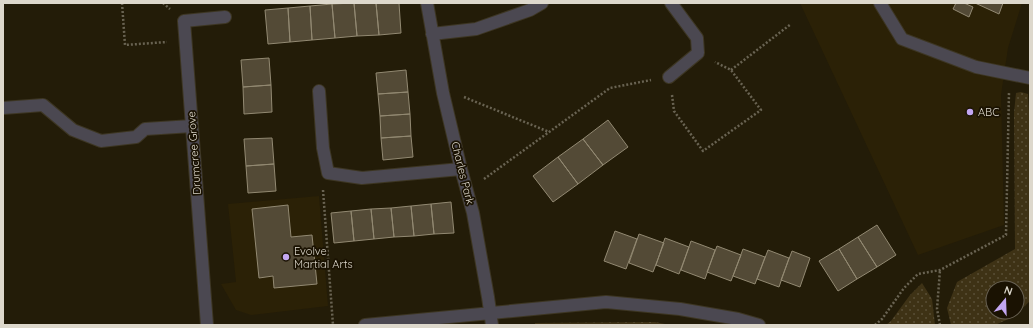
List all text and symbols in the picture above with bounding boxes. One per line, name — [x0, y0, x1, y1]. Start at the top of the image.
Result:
place label: ABC — [978, 105, 999, 119]
marker: ABC — [965, 107, 975, 117]
street label: Drumcree Grove — [184, 111, 204, 195]
street label: Charles Park — [448, 140, 478, 206]
place label: Evolve Martial Arts — [294, 244, 353, 271]
marker: Evolve Martial Arts — [281, 252, 291, 262]
north arrow — [985, 280, 1025, 320]
text: N — [1002, 283, 1014, 298]

